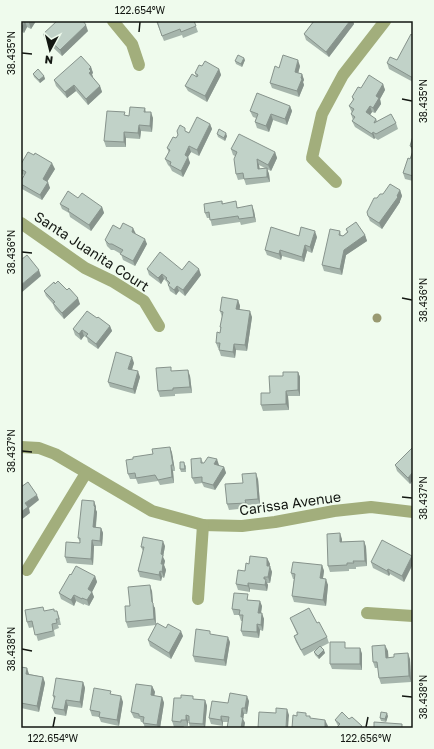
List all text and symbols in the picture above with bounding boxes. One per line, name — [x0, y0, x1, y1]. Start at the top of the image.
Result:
text: 122.654°W — [115, 4, 166, 16]
north arrow — [30, 30, 70, 70]
text: 38.435°N — [5, 31, 17, 75]
text: N — [44, 53, 54, 67]
text: 38.435°N — [417, 79, 429, 123]
street label: Santa Juanita Court — [31, 207, 153, 295]
text: 38.436°N — [5, 230, 17, 274]
text: 38.436°N — [417, 278, 429, 322]
text: 38.437°N — [5, 429, 17, 473]
text: 38.437°N — [417, 476, 429, 520]
street label: Carissa Avenue — [238, 487, 342, 519]
text: 38.438°N — [5, 627, 17, 671]
text: 38.438°N — [417, 675, 429, 719]
text: 122.654°W — [28, 732, 79, 744]
text: 122.656°W — [341, 732, 392, 744]

